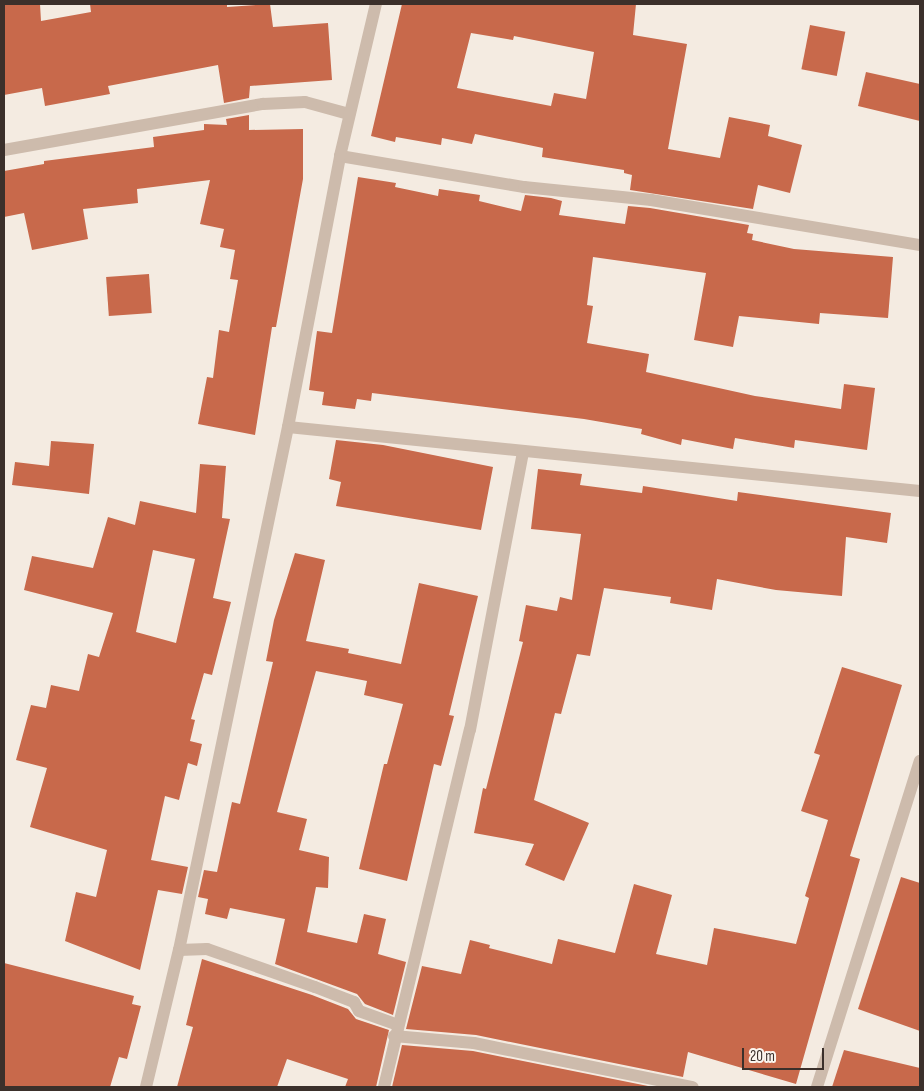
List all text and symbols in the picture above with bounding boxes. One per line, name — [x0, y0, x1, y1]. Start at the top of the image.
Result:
scale bar — [744, 1038, 826, 1070]
text: 20 m — [750, 1047, 775, 1066]

